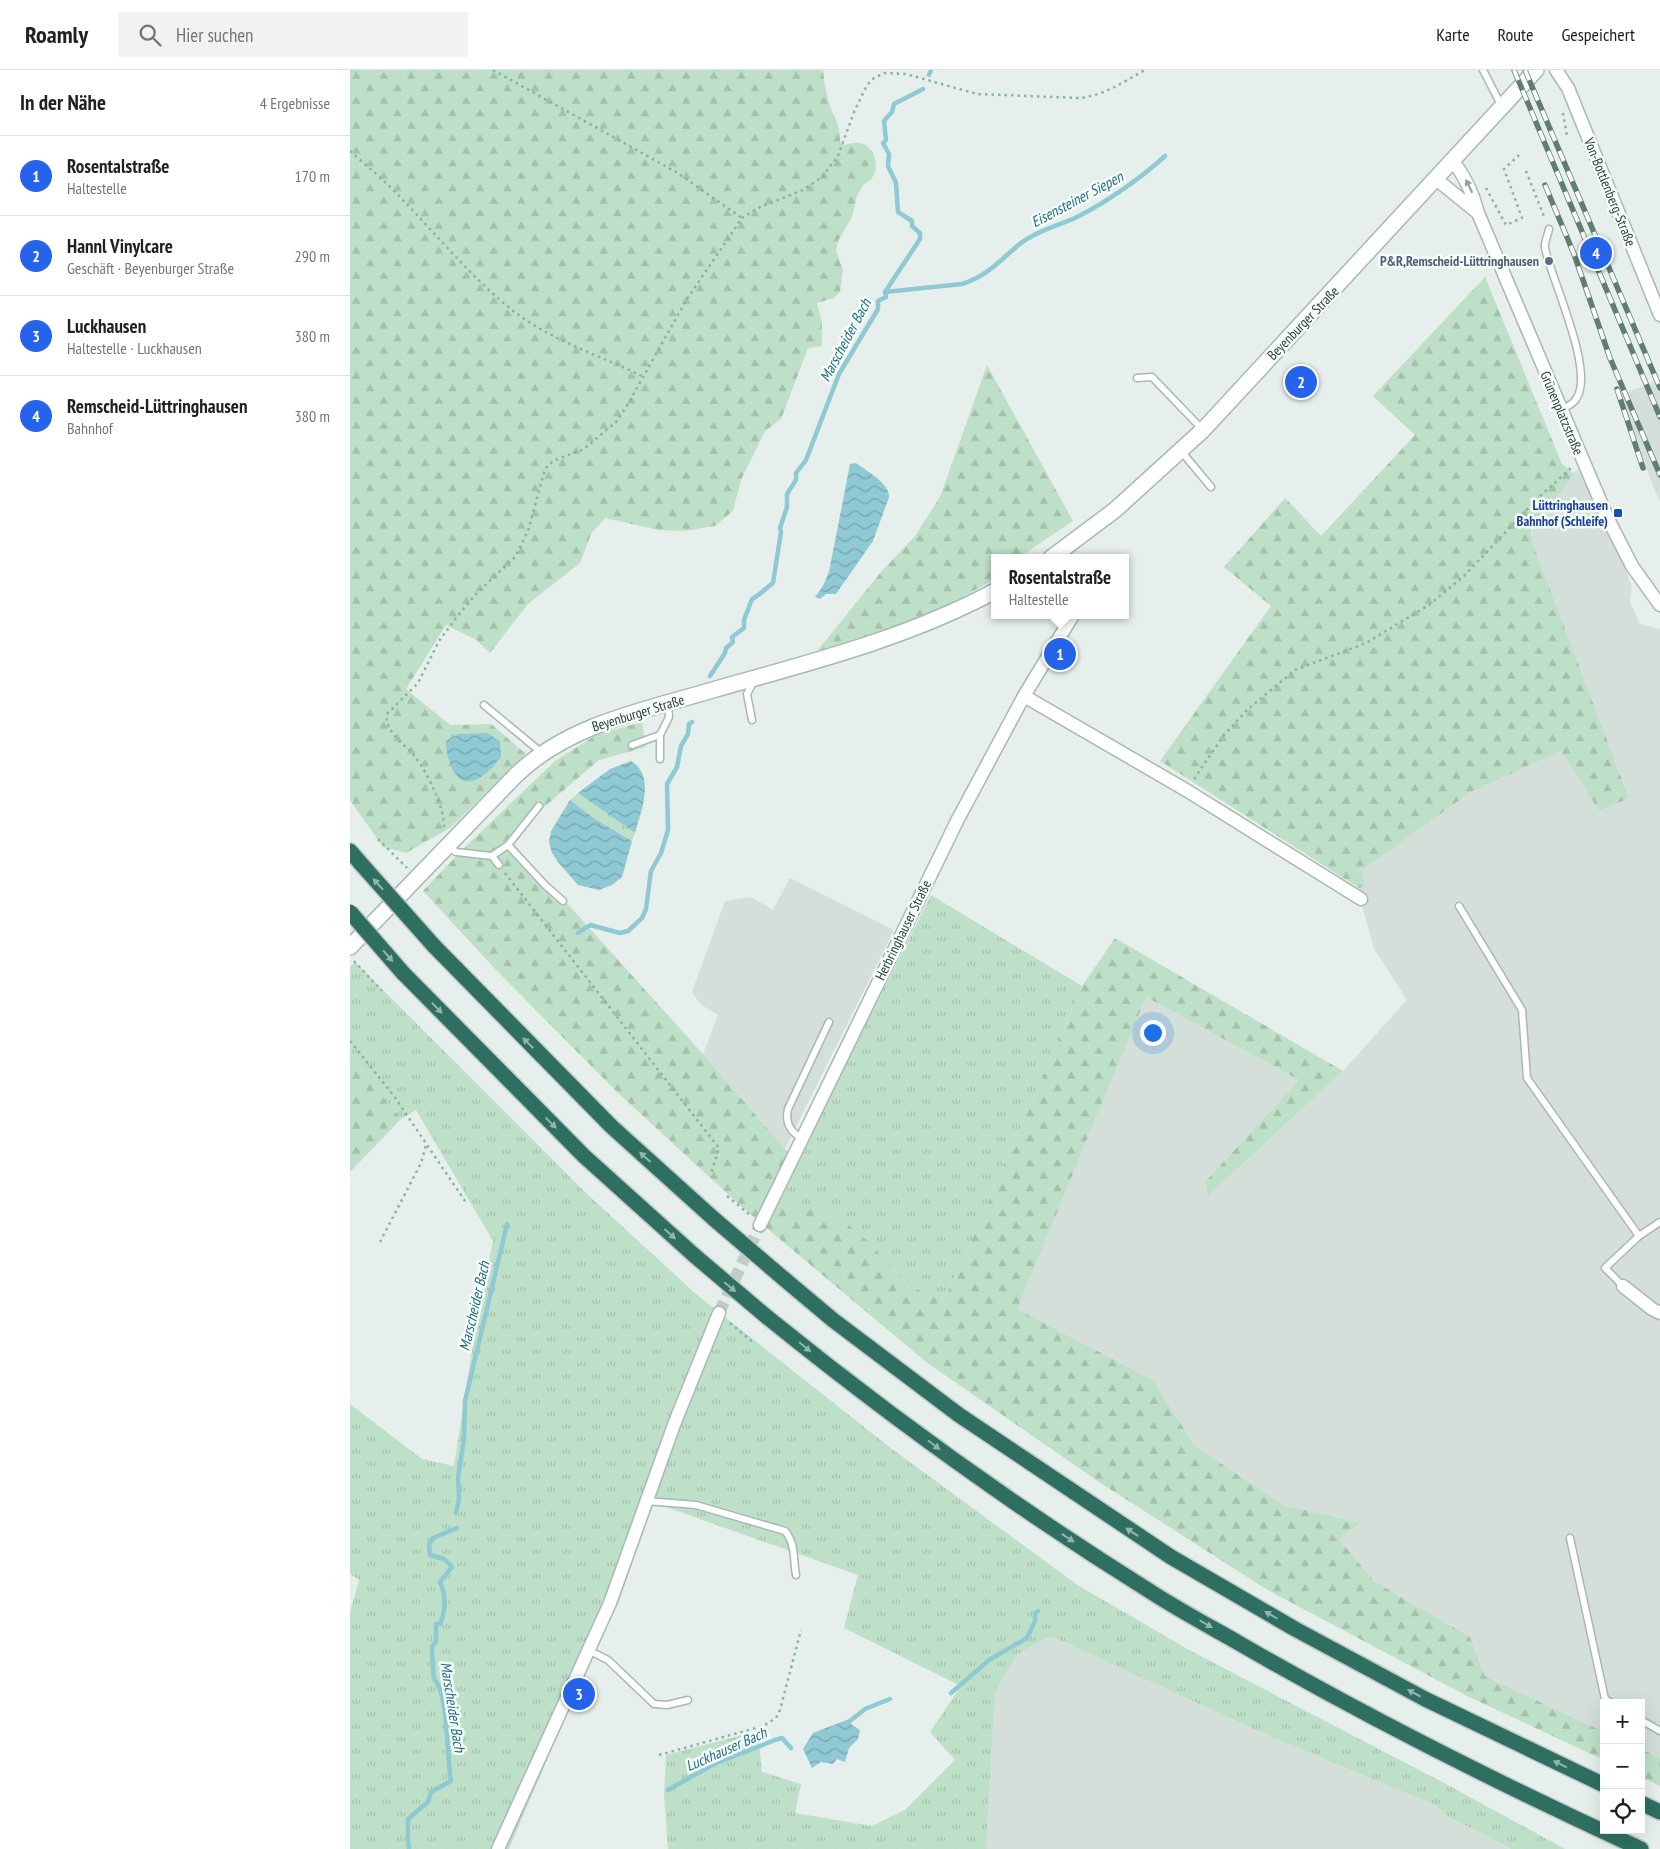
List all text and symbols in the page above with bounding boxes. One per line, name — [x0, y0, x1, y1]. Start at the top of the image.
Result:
search box — [118, 12, 468, 57]
text: Roamly — [25, 19, 88, 50]
icon: search — [136, 21, 164, 49]
text: Hier suchen — [176, 23, 253, 47]
text: Karte — [1436, 23, 1470, 46]
text: Route — [1498, 23, 1533, 46]
text: Gespeichert — [1561, 23, 1635, 46]
text: In der Nähe — [20, 89, 106, 116]
text: 4 Ergebnisse — [260, 93, 330, 113]
street label: Von-Bottlenberg-Straße — [1580, 134, 1640, 249]
text: Rosentalstraße — [67, 154, 169, 178]
text: 1 — [32, 166, 40, 186]
text: 170 m — [295, 166, 330, 186]
water label: Eisensteiner Siepen — [1028, 166, 1127, 231]
text: Haltestelle — [67, 178, 127, 198]
one-way arrow — [1465, 179, 1473, 193]
text: Hannl Vinylcare — [67, 234, 173, 258]
pin: 4 — [1580, 234, 1612, 272]
text: 2 — [32, 246, 40, 266]
text: 290 m — [295, 246, 330, 266]
place label: P&R,Remscheid-Lüttringhausen — [1380, 252, 1539, 270]
marker: P&R,Remscheid-Lüttringhausen — [1543, 255, 1555, 267]
text: Geschäft · Beyenburger Straße — [67, 258, 234, 278]
street label: Beyenburger Straße — [1263, 282, 1343, 364]
water label: Marscheider Bach — [815, 294, 875, 385]
text: Luckhausen — [67, 314, 146, 338]
text: 3 — [32, 326, 40, 346]
text: 380 m — [295, 326, 330, 346]
text: Haltestelle · Luckhausen — [67, 338, 202, 358]
pin: 2 — [1285, 363, 1317, 401]
street label: Grünenplatzstraße — [1536, 368, 1588, 458]
text: Remscheid-Lüttringhausen — [67, 394, 247, 418]
text: 4 — [32, 406, 40, 426]
text: 380 m — [295, 406, 330, 426]
text: Bahnhof — [67, 418, 113, 438]
place label: Lüttringhausen Bahnhof (Schleife) — [1517, 496, 1608, 530]
marker: Lüttringhausen Bahnhof (Schleife) — [1612, 507, 1624, 519]
popup — [991, 554, 1129, 619]
text: Rosentalstraße — [1009, 565, 1111, 589]
text: Haltestelle — [1009, 589, 1069, 609]
pin: 1 — [1044, 635, 1076, 673]
street label: Beyenburger Straße — [590, 690, 687, 736]
one-way arrow — [373, 877, 384, 890]
street label: Herbringhauser Straße — [871, 877, 935, 983]
one-way arrow — [382, 949, 394, 961]
one-way arrow — [431, 1002, 443, 1014]
your location — [1140, 1020, 1166, 1046]
one-way arrow — [523, 1037, 535, 1049]
one-way arrow — [545, 1117, 557, 1129]
one-way arrow — [639, 1151, 651, 1163]
one-way arrow — [664, 1228, 676, 1240]
water label: Marscheider Bach — [454, 1258, 494, 1353]
one-way arrow — [723, 1281, 736, 1292]
one-way arrow — [798, 1342, 811, 1353]
one-way arrow — [927, 1440, 940, 1451]
one-way arrow — [1125, 1527, 1138, 1537]
one-way arrow — [1061, 1533, 1074, 1543]
one-way arrow — [1264, 1611, 1278, 1620]
one-way arrow — [1198, 1620, 1213, 1628]
water label: Marscheider Bach — [436, 1661, 470, 1755]
pin: 3 — [563, 1675, 595, 1713]
one-way arrow — [1406, 1689, 1421, 1697]
map controls — [1600, 1699, 1645, 1834]
button: + — [1600, 1699, 1645, 1744]
water label: Luckhauser Bach — [683, 1722, 771, 1775]
button: − — [1600, 1744, 1645, 1789]
one-way arrow — [1553, 1760, 1567, 1768]
button: locate — [1600, 1789, 1645, 1834]

